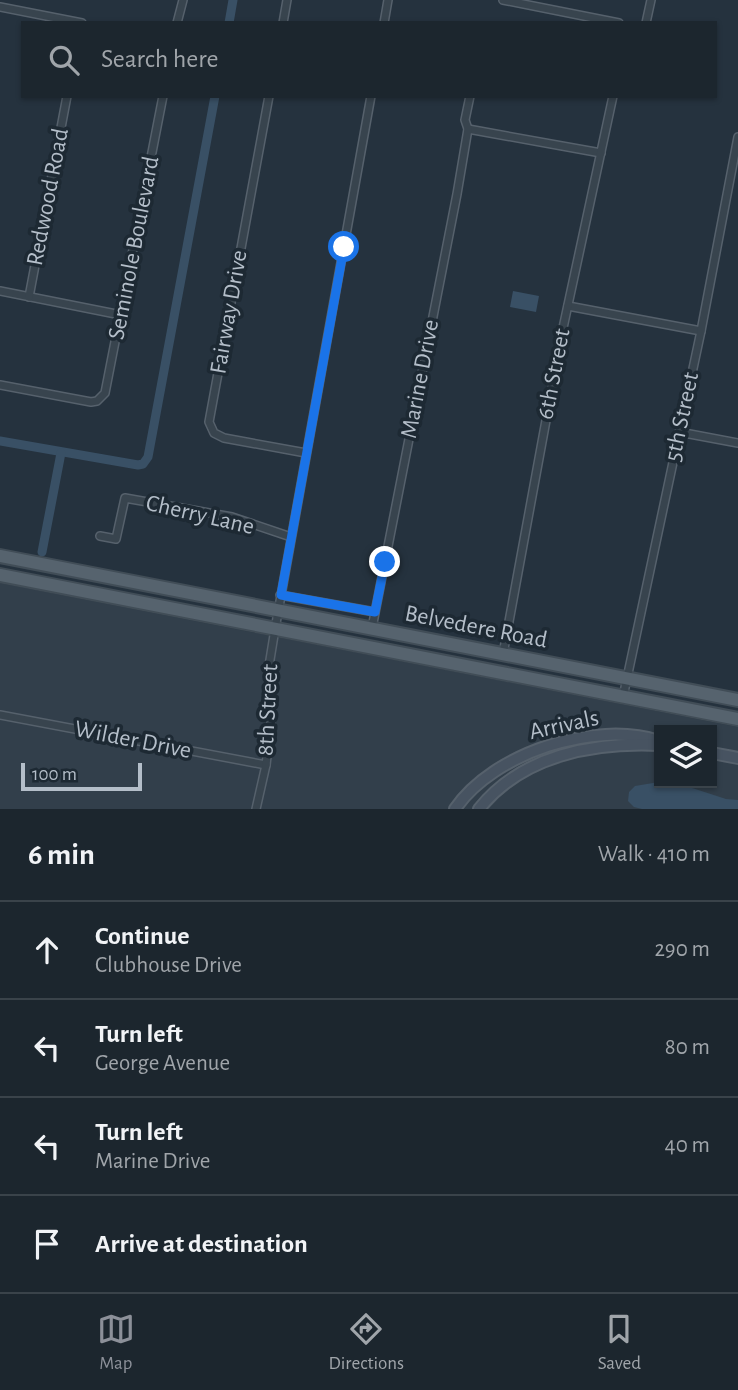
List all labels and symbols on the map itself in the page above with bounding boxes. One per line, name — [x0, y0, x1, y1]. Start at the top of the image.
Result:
street label: Redwood Road — [23, 126, 73, 268]
street label: Seminole Boulevard — [104, 154, 164, 342]
route start — [328, 231, 359, 262]
street label: Fairway Drive — [206, 248, 252, 376]
street label: Marine Drive — [397, 318, 443, 440]
street label: 6th Street — [533, 326, 575, 421]
street label: 5th Street — [661, 370, 703, 464]
street label: Cherry Lane — [144, 491, 256, 539]
route end — [369, 546, 400, 577]
street label: Belvedere Road — [403, 601, 549, 653]
street label: 8th Street — [254, 663, 282, 757]
street label: Arrivals — [527, 706, 601, 744]
street label: Wilder Drive — [73, 717, 193, 763]
scale bar — [21, 760, 142, 792]

